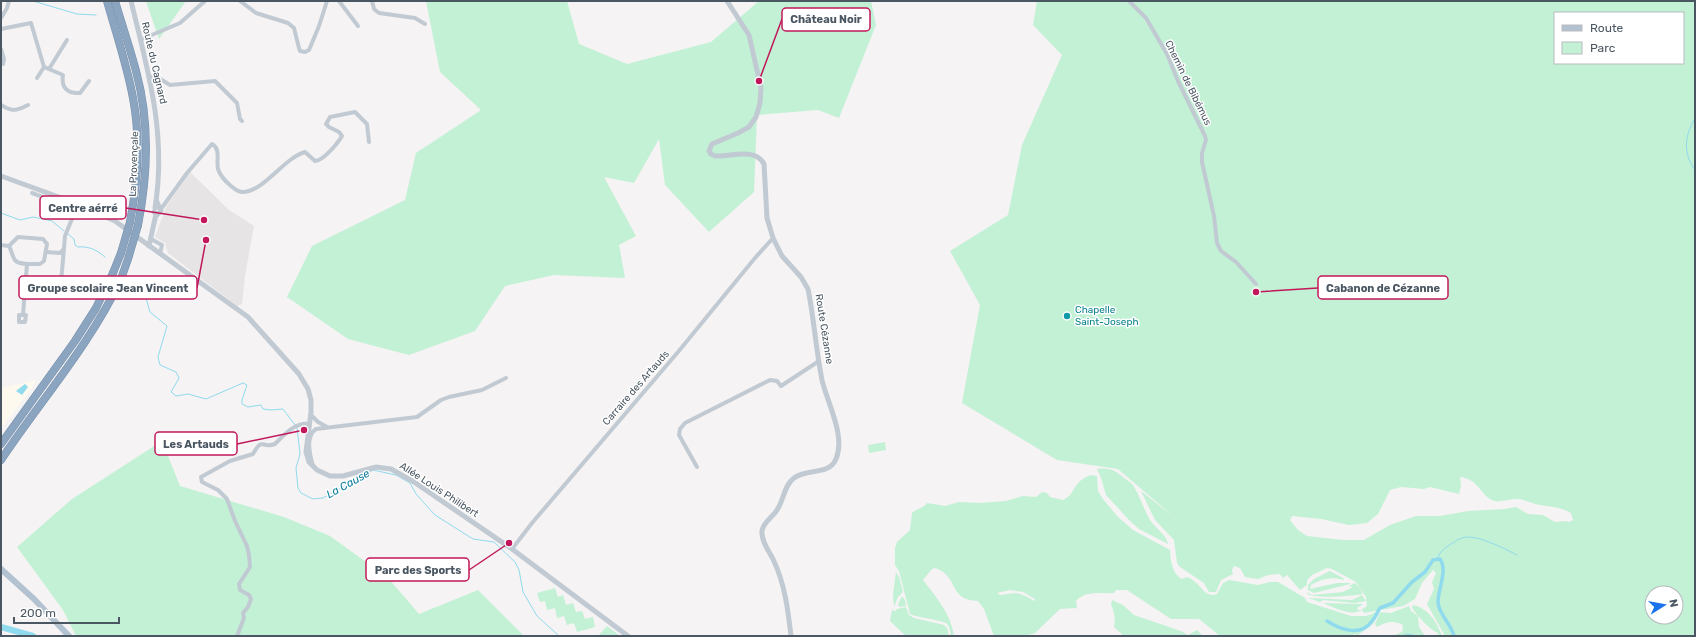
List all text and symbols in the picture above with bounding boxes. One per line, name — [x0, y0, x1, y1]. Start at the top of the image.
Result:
callout: Château Noir — [782, 8, 870, 31]
legend — [1554, 12, 1684, 64]
text: Château Noir — [790, 13, 862, 26]
street label: Route du Cagnard — [139, 21, 169, 105]
text: Route — [1590, 21, 1624, 35]
street label: Chemin de Bibémus — [1162, 39, 1214, 127]
text: Parc — [1590, 41, 1616, 55]
street label: La Provençale — [127, 131, 141, 197]
callout: Centre aérré — [40, 196, 126, 219]
text: Centre aérré — [48, 202, 118, 215]
callout: Groupe scolaire Jean Vincent — [19, 276, 197, 299]
callout: Cabanon de Cézanne — [1318, 276, 1448, 299]
text: Groupe scolaire Jean Vincent — [28, 282, 188, 295]
text: Cabanon de Cézanne — [1326, 282, 1441, 295]
street label: Route Cézanne — [813, 293, 836, 365]
place label: Chapelle Saint-Joseph — [1075, 304, 1139, 328]
marker: Chapelle Saint-Joseph — [1062, 311, 1072, 321]
street label: Carraire des Artauds — [600, 348, 672, 428]
callout: Les Artauds — [155, 432, 237, 455]
text: Les Artauds — [163, 438, 229, 451]
street label: Allée Louis Philibert — [397, 460, 481, 520]
water label: La Cause — [324, 467, 372, 501]
callout: Parc des Sports — [366, 558, 469, 581]
text: Parc des Sports — [375, 564, 461, 577]
north arrow — [1644, 585, 1684, 625]
text: N — [1666, 598, 1680, 608]
scale bar — [14, 599, 119, 625]
text: 200 m — [20, 606, 56, 620]

